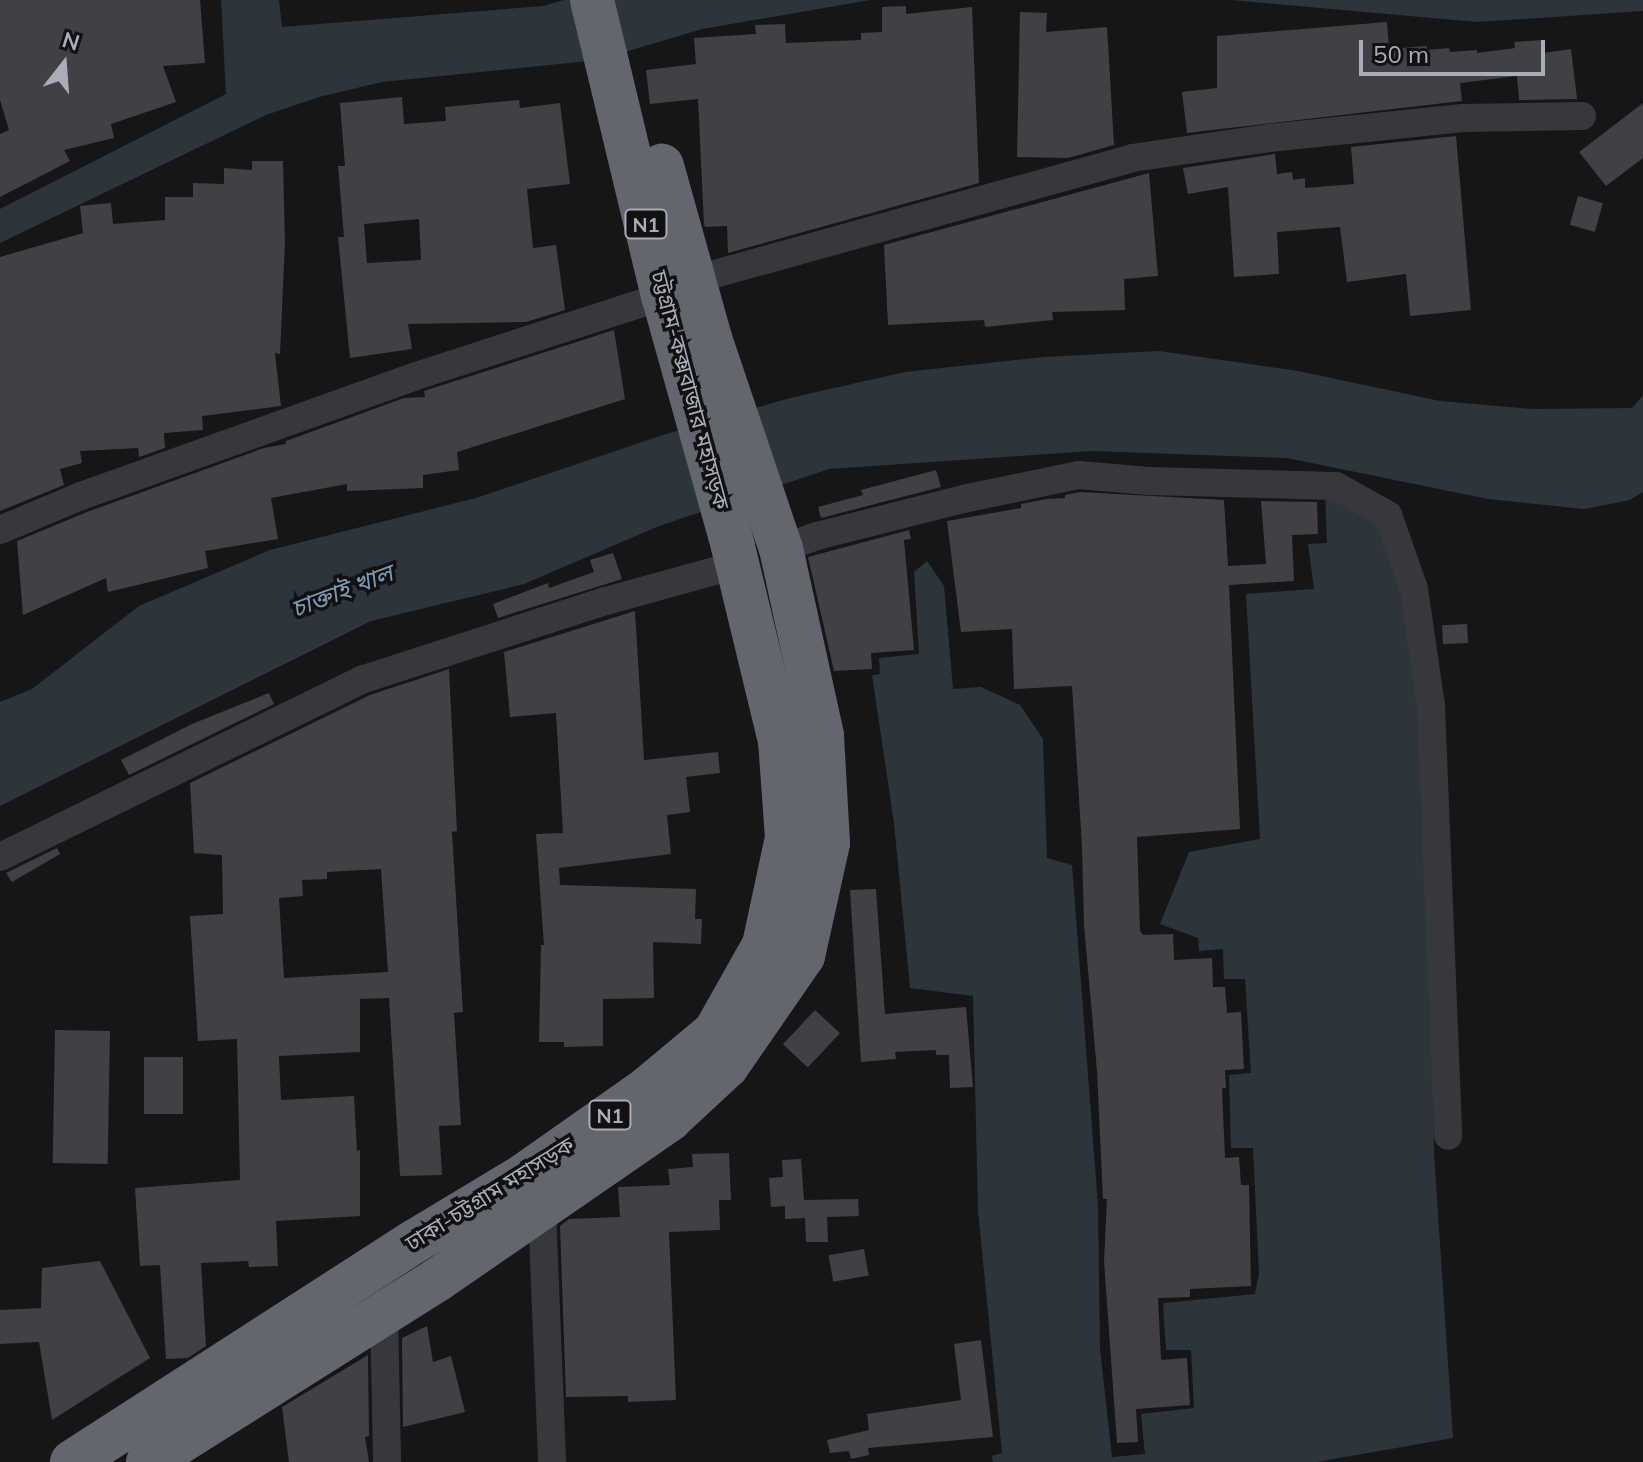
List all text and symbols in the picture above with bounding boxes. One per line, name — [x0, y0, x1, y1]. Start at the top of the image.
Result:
north arrow — [24, 24, 104, 104]
scale bar — [1363, 24, 1549, 74]
text: N — [59, 25, 83, 57]
text: 50 m — [1373, 39, 1429, 69]
road number: N1 — [624, 208, 668, 240]
street label: চট্টগ্রাম-কক্সবাজার মহাসড়ক — [645, 268, 735, 512]
water label: চাক্তাই খাল — [287, 558, 397, 624]
road number: N1 — [588, 1099, 632, 1131]
street label: ঢাকা-চট্টগ্রাম মহাসড়ক — [401, 1131, 579, 1257]

